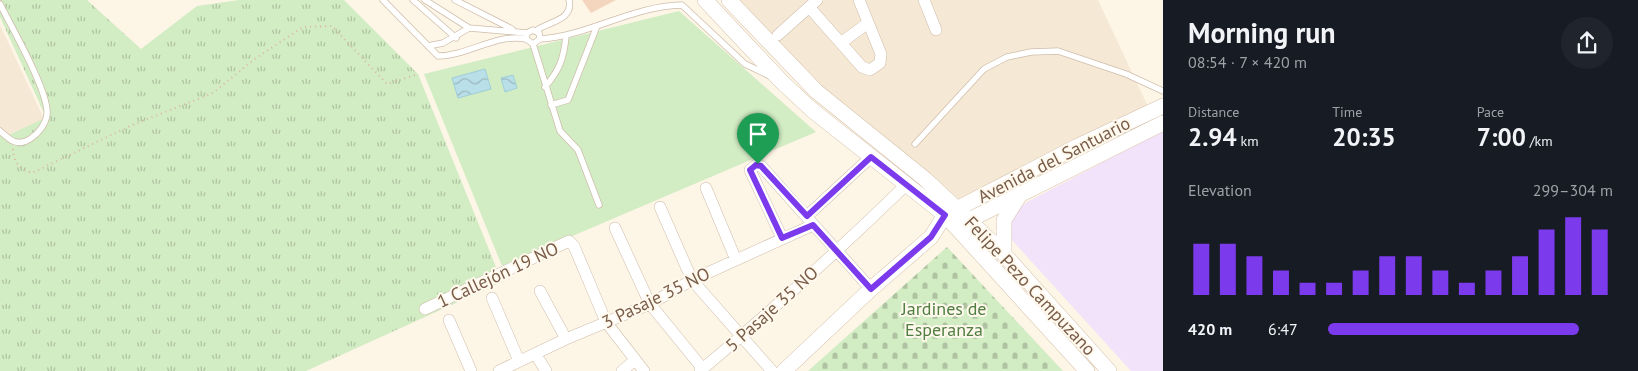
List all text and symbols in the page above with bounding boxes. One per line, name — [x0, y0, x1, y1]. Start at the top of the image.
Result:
text: Morning run — [1188, 14, 1336, 51]
button: share — [1561, 17, 1613, 69]
text: 08:54 · 7 × 420 m — [1188, 52, 1307, 72]
text: Distance — [1188, 103, 1239, 121]
text: Time — [1332, 103, 1362, 121]
text: Pace — [1477, 103, 1504, 121]
street label: Avenida del Santuario — [974, 111, 1134, 208]
pin — [737, 113, 779, 164]
icon: arrive — [744, 120, 772, 148]
text: 2.94 — [1188, 121, 1237, 153]
text: 20:35 — [1332, 121, 1396, 153]
text: 7:00 — [1477, 121, 1526, 153]
text: km — [1237, 132, 1259, 150]
text: /km — [1526, 132, 1553, 150]
text: Elevation — [1188, 180, 1252, 200]
text: 299–304 m — [1533, 180, 1613, 200]
street label: Felipe Pezo Campuzano — [960, 211, 1101, 360]
street label: 1 Callejón 19 NO — [434, 236, 562, 313]
street label: 5 Pasaje 35 NO — [720, 261, 823, 356]
street label: 3 Pasaje 35 NO — [598, 262, 713, 334]
park label: Jardines de Esperanza — [901, 297, 987, 341]
text: 420 m — [1188, 319, 1232, 339]
text: 6:47 — [1268, 319, 1298, 339]

